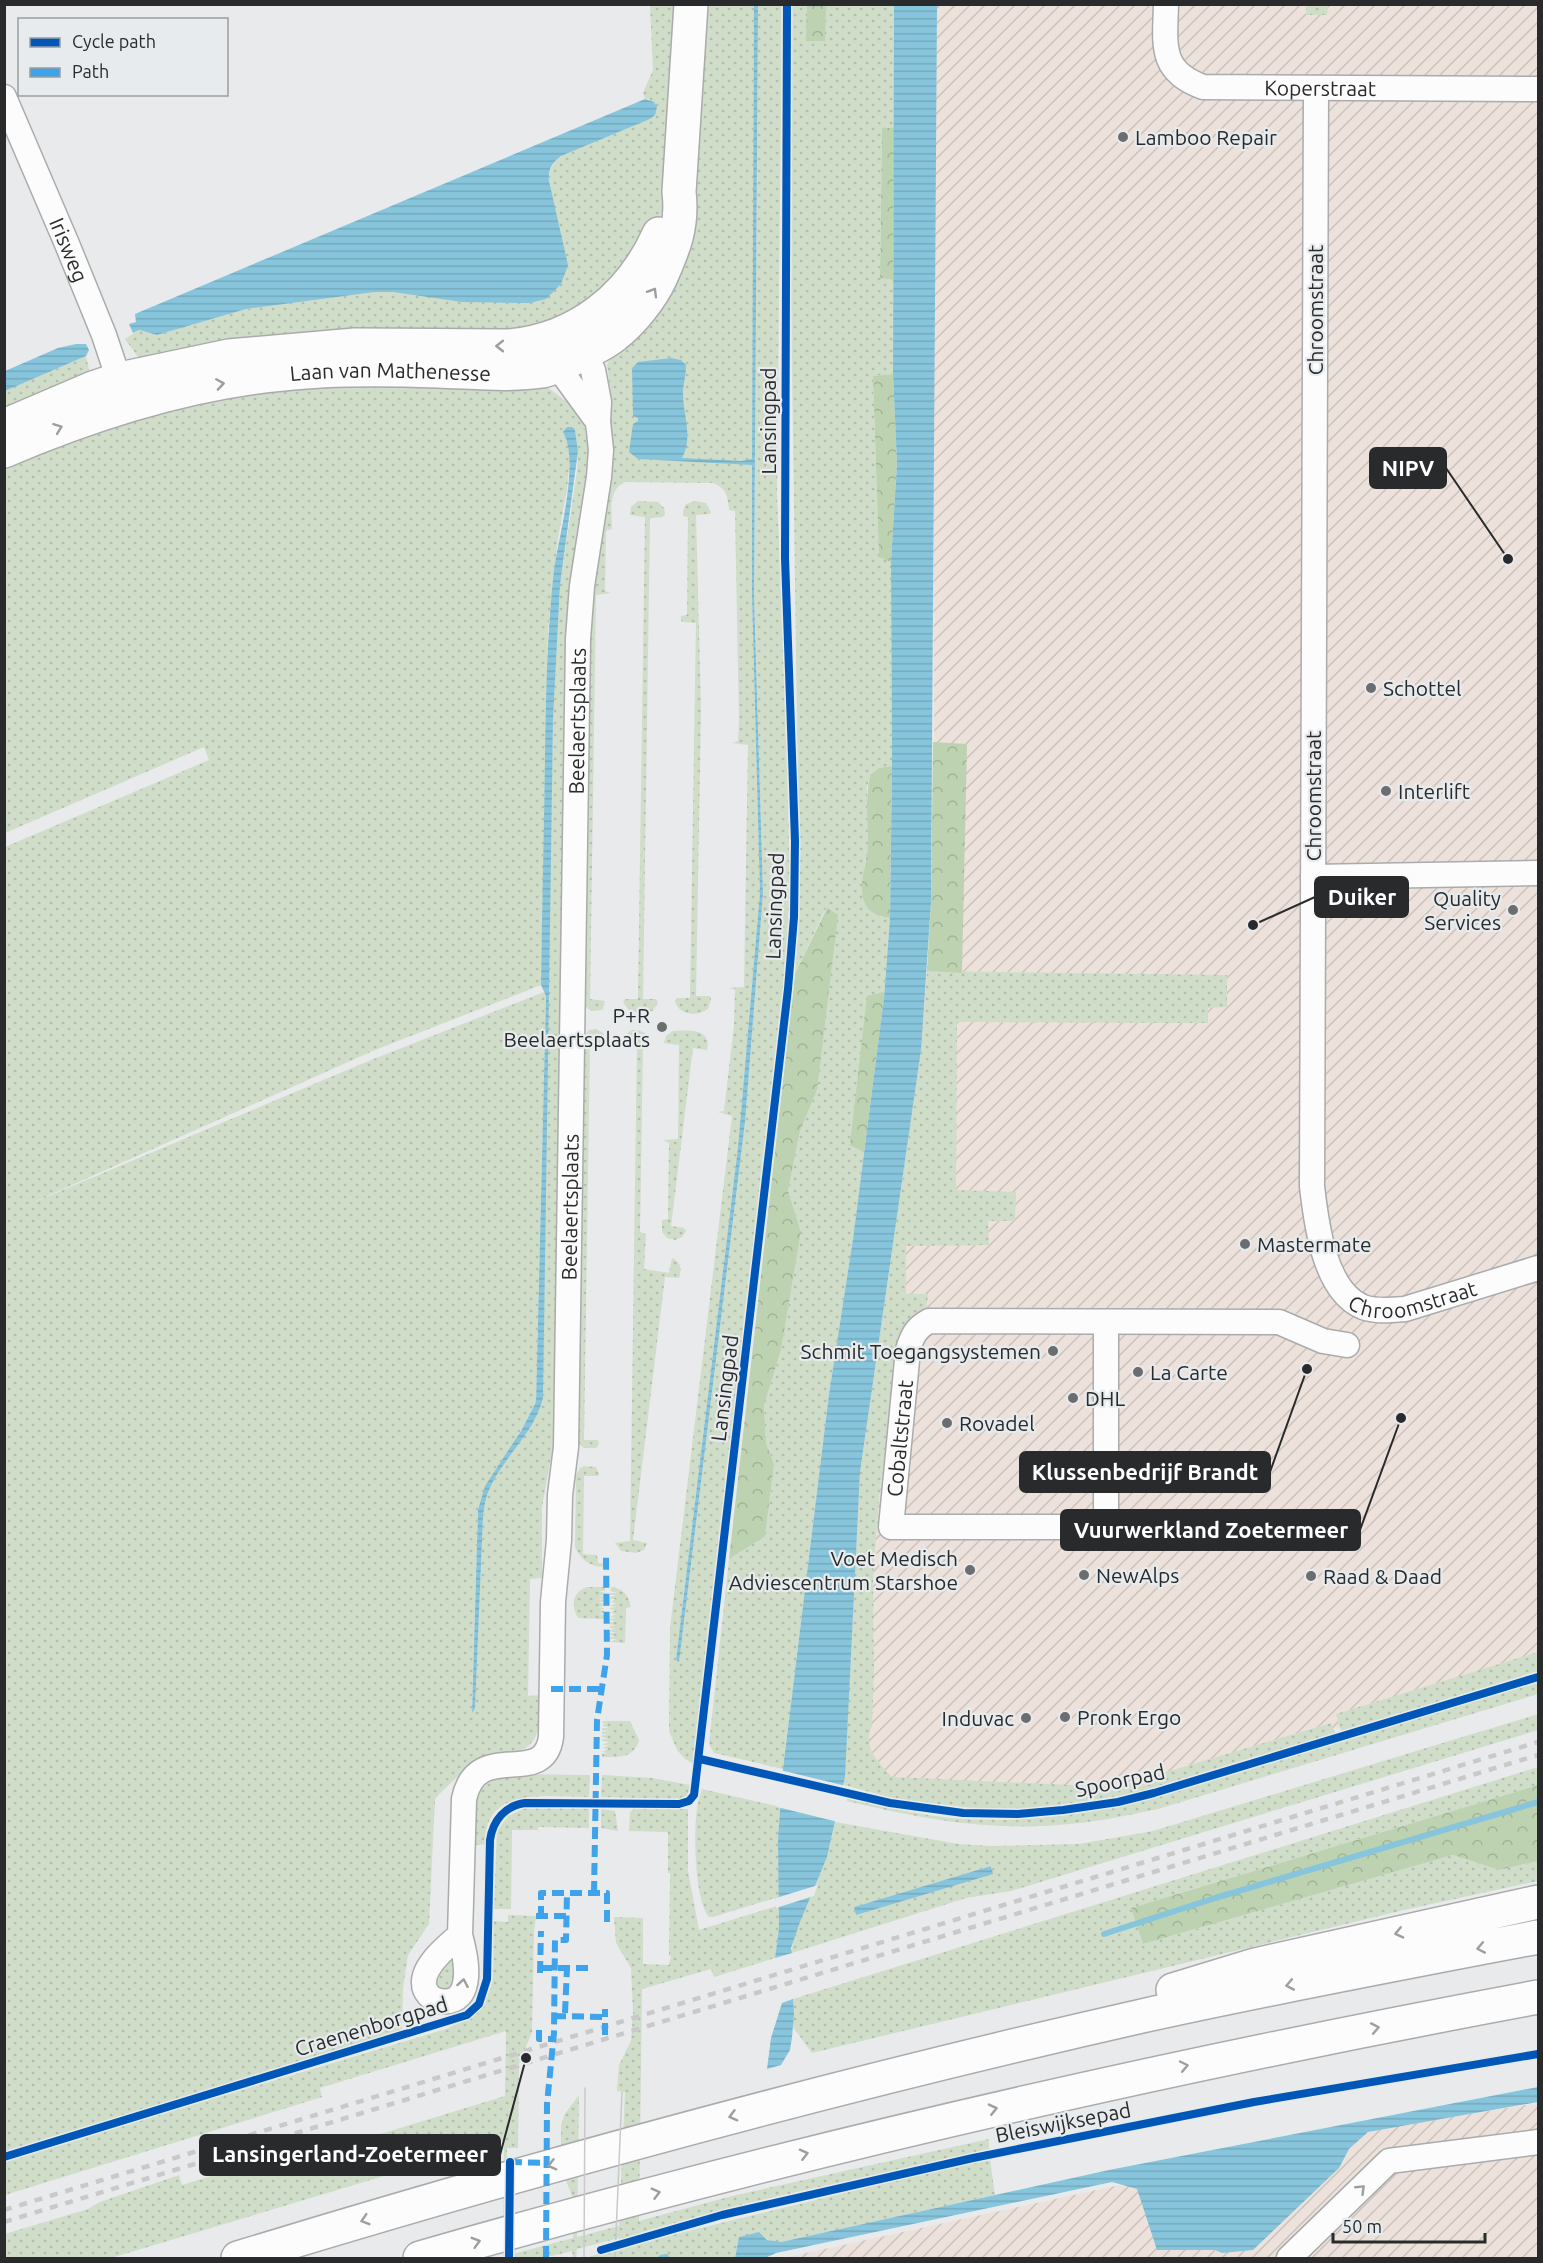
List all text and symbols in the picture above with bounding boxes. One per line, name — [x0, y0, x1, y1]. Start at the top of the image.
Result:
legend — [18, 18, 228, 96]
text: Cycle path — [72, 31, 156, 51]
text: Path — [72, 61, 109, 81]
street label: Koperstraat — [1264, 75, 1376, 100]
place label: Lamboo Repair — [1135, 125, 1277, 149]
marker: Lamboo Repair — [1116, 130, 1130, 144]
street label: Irisweg — [45, 214, 93, 285]
street label: Chroomstraat — [1303, 245, 1327, 375]
one-way arrow — [645, 287, 656, 298]
one-way arrow — [495, 340, 504, 352]
street label: Laan van Mathenesse — [289, 357, 491, 385]
street label: Lansingpad — [756, 367, 780, 475]
one-way arrow — [214, 378, 224, 391]
one-way arrow — [52, 423, 63, 435]
callout: NIPV — [1370, 448, 1446, 488]
text: NIPV — [1382, 455, 1435, 480]
street label: Beelaertsplaats — [564, 648, 590, 795]
place label: Schottel — [1383, 676, 1462, 700]
marker: Schottel — [1364, 681, 1378, 695]
street label: Chroomstraat — [1301, 731, 1325, 861]
place label: Interlift — [1398, 779, 1470, 803]
marker: Interlift — [1379, 784, 1393, 798]
street label: Lansingpad — [760, 852, 788, 960]
callout: Duiker — [1315, 877, 1408, 917]
text: Duiker — [1328, 884, 1396, 909]
place label: Quality Services — [1424, 886, 1501, 934]
marker: Quality Services — [1506, 903, 1520, 917]
place label: P+R Beelaertsplaats — [503, 1003, 650, 1051]
marker: P+R Beelaertsplaats — [655, 1020, 669, 1034]
street label: Beelaertsplaats — [556, 1134, 583, 1281]
place label: Mastermate — [1257, 1232, 1372, 1256]
marker: Mastermate — [1238, 1237, 1252, 1251]
street label: Chroomstraat — [1344, 1276, 1479, 1322]
street label: Lansingpad — [706, 1333, 742, 1443]
place label: Schmit Toegangsystemen — [801, 1339, 1041, 1363]
marker: Schmit Toegangsystemen — [1046, 1344, 1060, 1358]
place label: La Carte — [1150, 1360, 1228, 1384]
marker: La Carte — [1131, 1365, 1145, 1379]
street label: Cobaltstraat — [882, 1379, 917, 1498]
place label: DHL — [1085, 1386, 1125, 1410]
marker: DHL — [1066, 1391, 1080, 1405]
place label: Rovadel — [959, 1411, 1035, 1435]
marker: Rovadel — [940, 1416, 954, 1430]
callout: Klussenbedrijf Brandt — [1020, 1452, 1270, 1492]
text: Klussenbedrijf Brandt — [1032, 1459, 1258, 1484]
callout: Vuurwerkland Zoetermeer — [1061, 1510, 1360, 1550]
text: Vuurwerkland Zoetermeer — [1074, 1517, 1348, 1542]
place label: Voet Medisch Adviescentrum Starshoe — [729, 1546, 958, 1594]
marker: Voet Medisch Adviescentrum Starshoe — [963, 1563, 977, 1577]
place label: NewAlps — [1096, 1563, 1179, 1587]
place label: Raad & Daad — [1323, 1564, 1442, 1588]
marker: NewAlps — [1077, 1568, 1091, 1582]
marker: Raad & Daad — [1304, 1569, 1318, 1583]
place label: Pronk Ergo — [1077, 1705, 1181, 1729]
place label: Induvac — [942, 1706, 1014, 1730]
marker: Pronk Ergo — [1058, 1710, 1072, 1724]
marker: Induvac — [1019, 1711, 1033, 1725]
street label: Spoorpad — [1073, 1759, 1167, 1801]
one-way arrow — [1395, 1925, 1405, 1938]
one-way arrow — [1476, 1941, 1486, 1954]
one-way arrow — [456, 1978, 469, 1988]
one-way arrow — [1285, 1978, 1295, 1991]
street label: Craenenborgpad — [292, 1991, 450, 2061]
one-way arrow — [1369, 2022, 1379, 2035]
one-way arrow — [1178, 2061, 1188, 2074]
street label: Bleiswijksepad — [993, 2097, 1133, 2147]
one-way arrow — [988, 2103, 998, 2116]
one-way arrow — [729, 2109, 739, 2121]
callout: Lansingerland-Zoetermeer — [200, 2135, 500, 2175]
text: Lansingerland-Zoetermeer — [212, 2141, 488, 2166]
one-way arrow — [798, 2149, 808, 2162]
one-way arrow — [547, 2158, 557, 2171]
one-way arrow — [1355, 2185, 1365, 2196]
one-way arrow — [650, 2188, 661, 2200]
scale bar — [1333, 2206, 1484, 2244]
one-way arrow — [360, 2213, 371, 2225]
text: 50 m — [1342, 2216, 1382, 2236]
one-way arrow — [471, 2237, 481, 2250]

